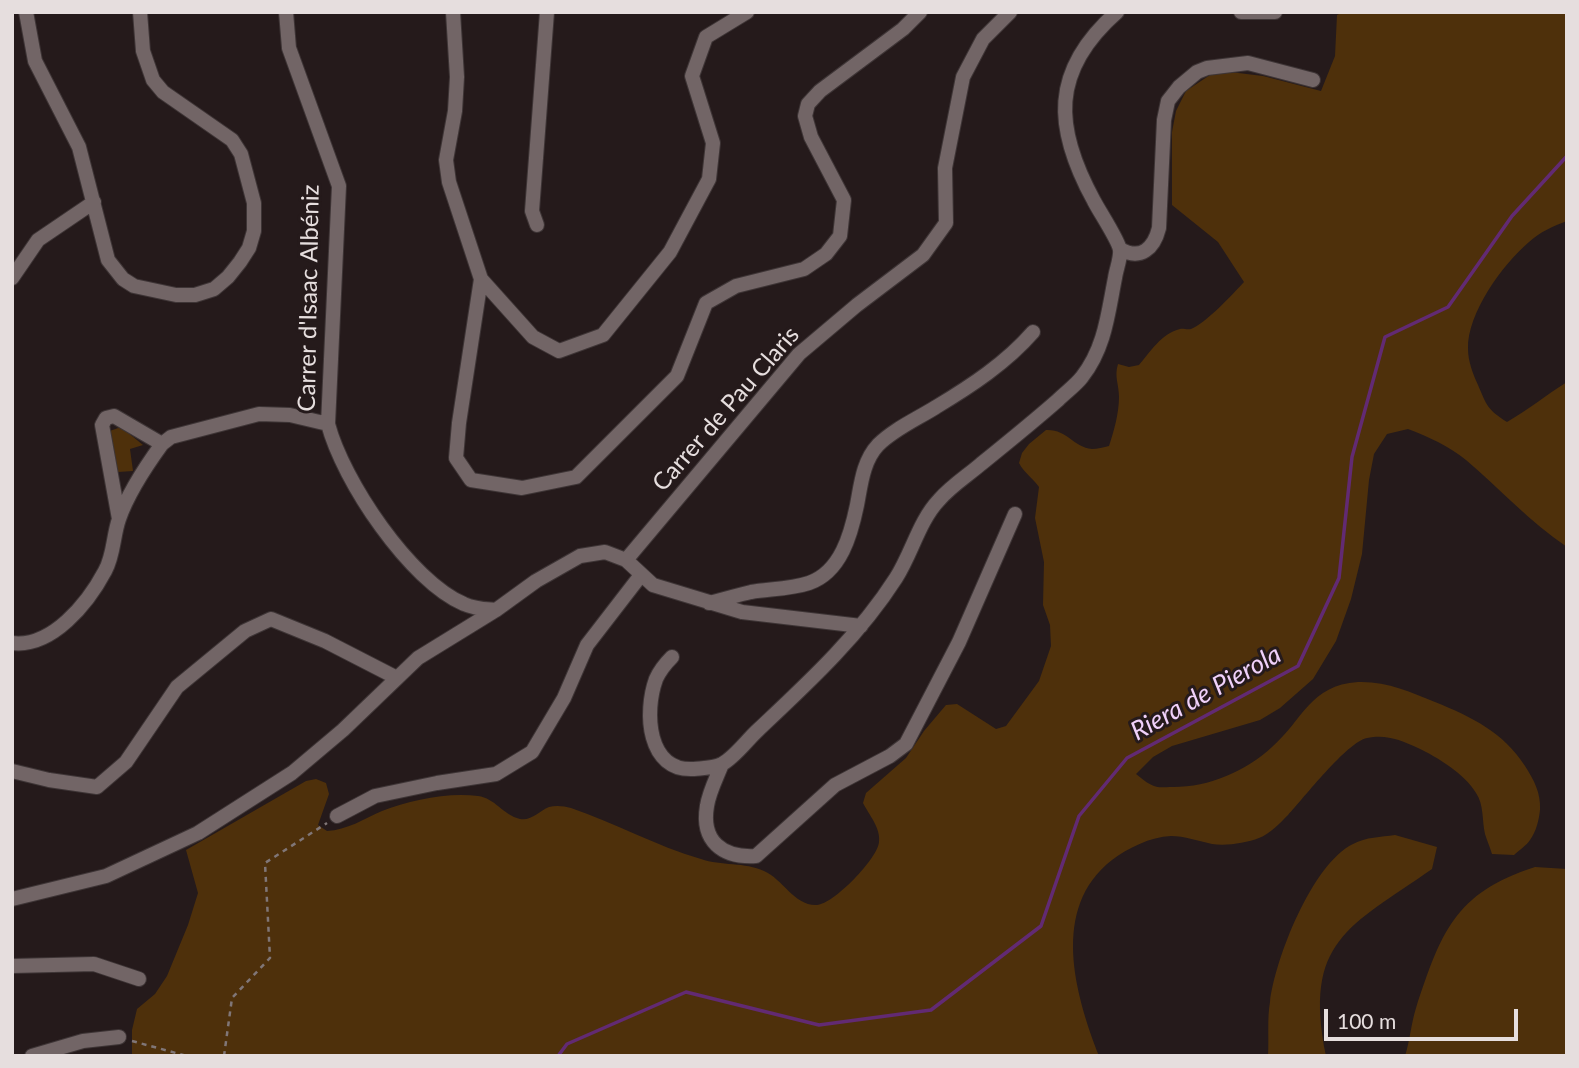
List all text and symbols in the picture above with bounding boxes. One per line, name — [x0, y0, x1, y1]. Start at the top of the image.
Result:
street label: Carrer d'Isaac Albéniz — [293, 184, 325, 412]
street label: Carrer de Pau Claris — [647, 321, 805, 497]
water label: Riera de Pierola — [1125, 639, 1287, 747]
scale bar — [1327, 995, 1521, 1038]
text: 100 m — [1337, 1008, 1396, 1033]

